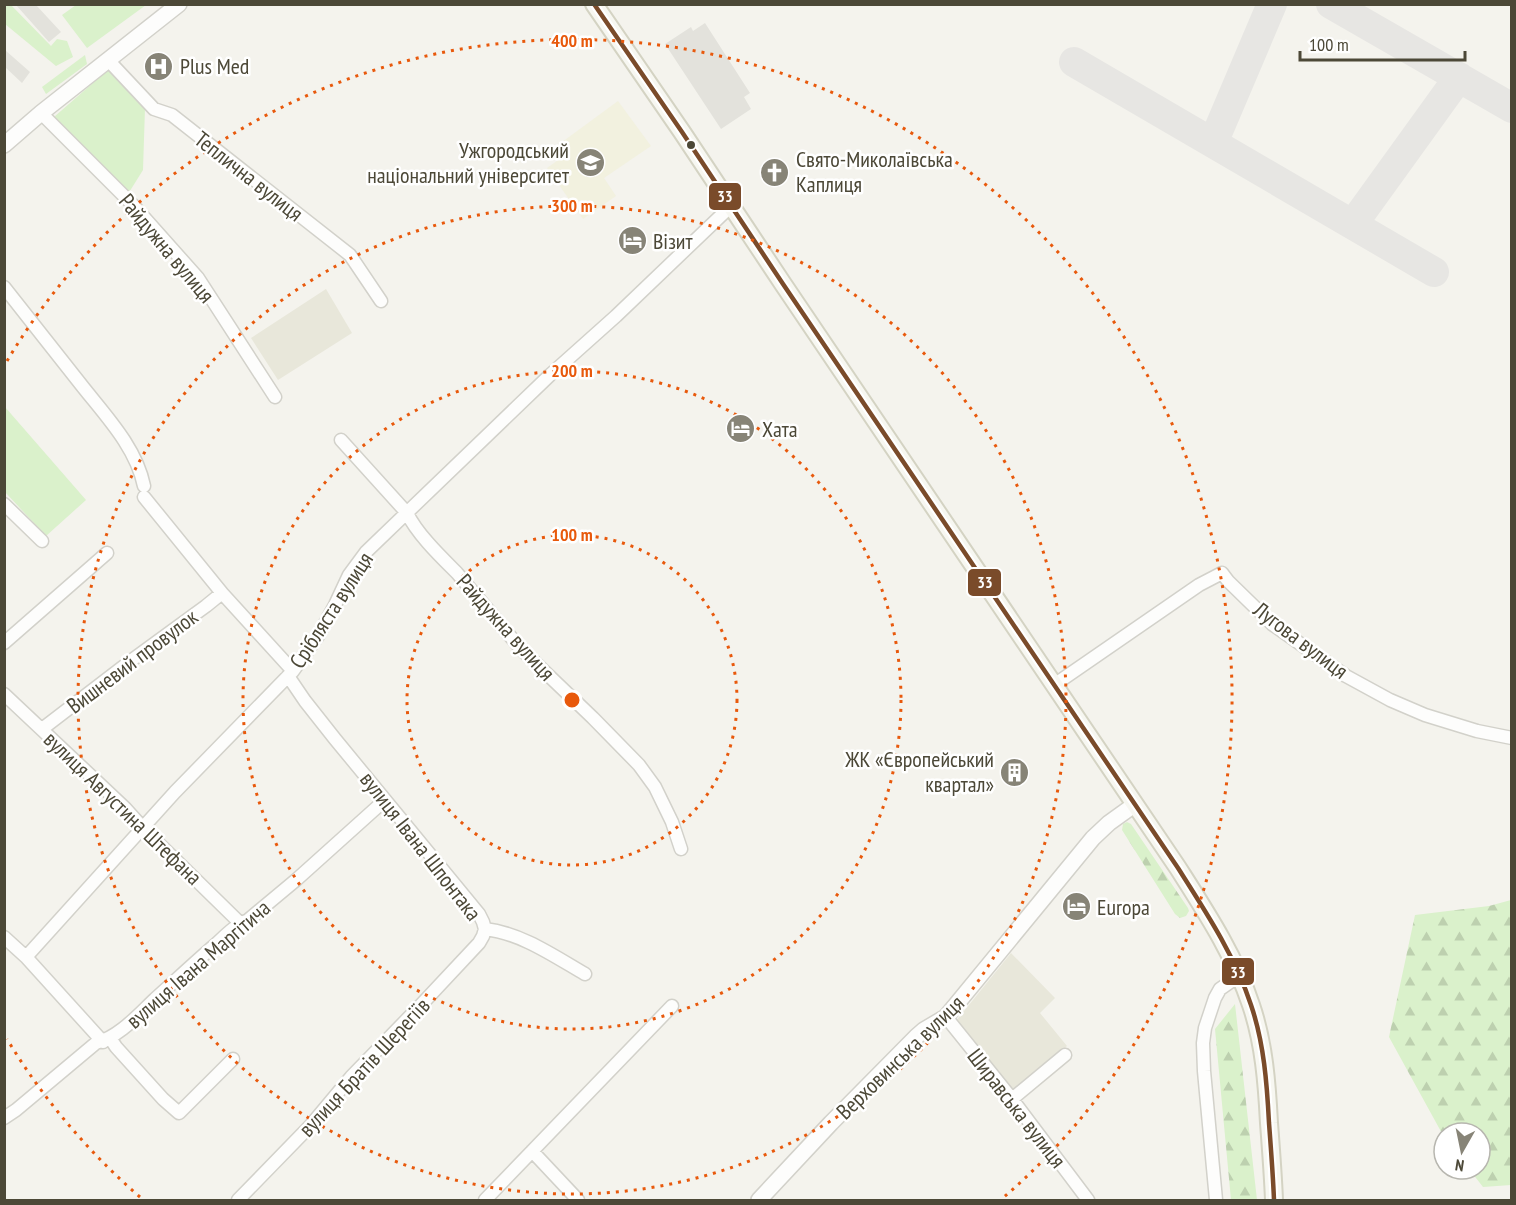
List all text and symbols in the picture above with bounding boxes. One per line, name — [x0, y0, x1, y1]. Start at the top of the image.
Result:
scale bar — [1300, 24, 1465, 62]
text: 400 m — [551, 29, 593, 52]
text: 100 m — [1309, 33, 1349, 56]
hospital icon: Plus Med — [143, 50, 175, 82]
place label: Plus Med — [180, 52, 249, 80]
street label: Теплична вулиця — [189, 125, 309, 227]
place label: Ужгородський національний університет — [367, 136, 570, 189]
unlabelled marker — [685, 139, 697, 151]
place label: Свято-Миколаївська Каплиця — [796, 145, 953, 198]
school or university icon: Ужгородський національний університет — [574, 147, 606, 179]
church icon: Свято-Миколаївська Каплиця — [759, 156, 791, 188]
line badge: 33 — [708, 182, 742, 211]
text: 33 — [717, 186, 733, 206]
street label: Райдужна вулиця — [113, 188, 221, 308]
text: 300 m — [551, 194, 593, 217]
hotel icon: Візит — [616, 225, 648, 257]
place label: Візит — [653, 227, 694, 255]
text: 200 m — [551, 359, 593, 382]
hotel icon: Хата — [725, 413, 757, 445]
place label: Хата — [762, 415, 798, 443]
text: 100 m — [551, 523, 593, 546]
street label: Срібляста вулиця — [283, 547, 379, 673]
street label: Райдужна вулиця — [451, 568, 561, 686]
line badge: 33 — [967, 568, 1002, 597]
text: 33 — [977, 572, 993, 592]
street label: Лугова вулиця — [1247, 595, 1354, 685]
street label: Вишневий провулок — [61, 602, 203, 719]
centre of rings — [562, 690, 582, 710]
street label: вулиця Августина Штефана — [38, 725, 208, 891]
place label: ЖК «Європейський квартал» — [844, 745, 994, 798]
building icon: ЖК «Європейський квартал» — [999, 756, 1031, 788]
street label: вулиця Івана Шпонтака — [354, 766, 488, 926]
hotel icon: Europa — [1060, 891, 1092, 923]
place label: Europa — [1097, 893, 1150, 921]
street label: вулиця Івана Маргітича — [120, 894, 276, 1034]
line badge: 33 — [1221, 957, 1255, 986]
text: 33 — [1230, 962, 1246, 982]
street label: Верховинська вулиця — [830, 989, 970, 1125]
street label: вулиця Братів Шерегіїв — [292, 991, 436, 1142]
street label: Ширавська вулиця — [962, 1043, 1072, 1173]
north arrow — [1432, 1121, 1492, 1181]
text: N — [1454, 1155, 1465, 1176]

